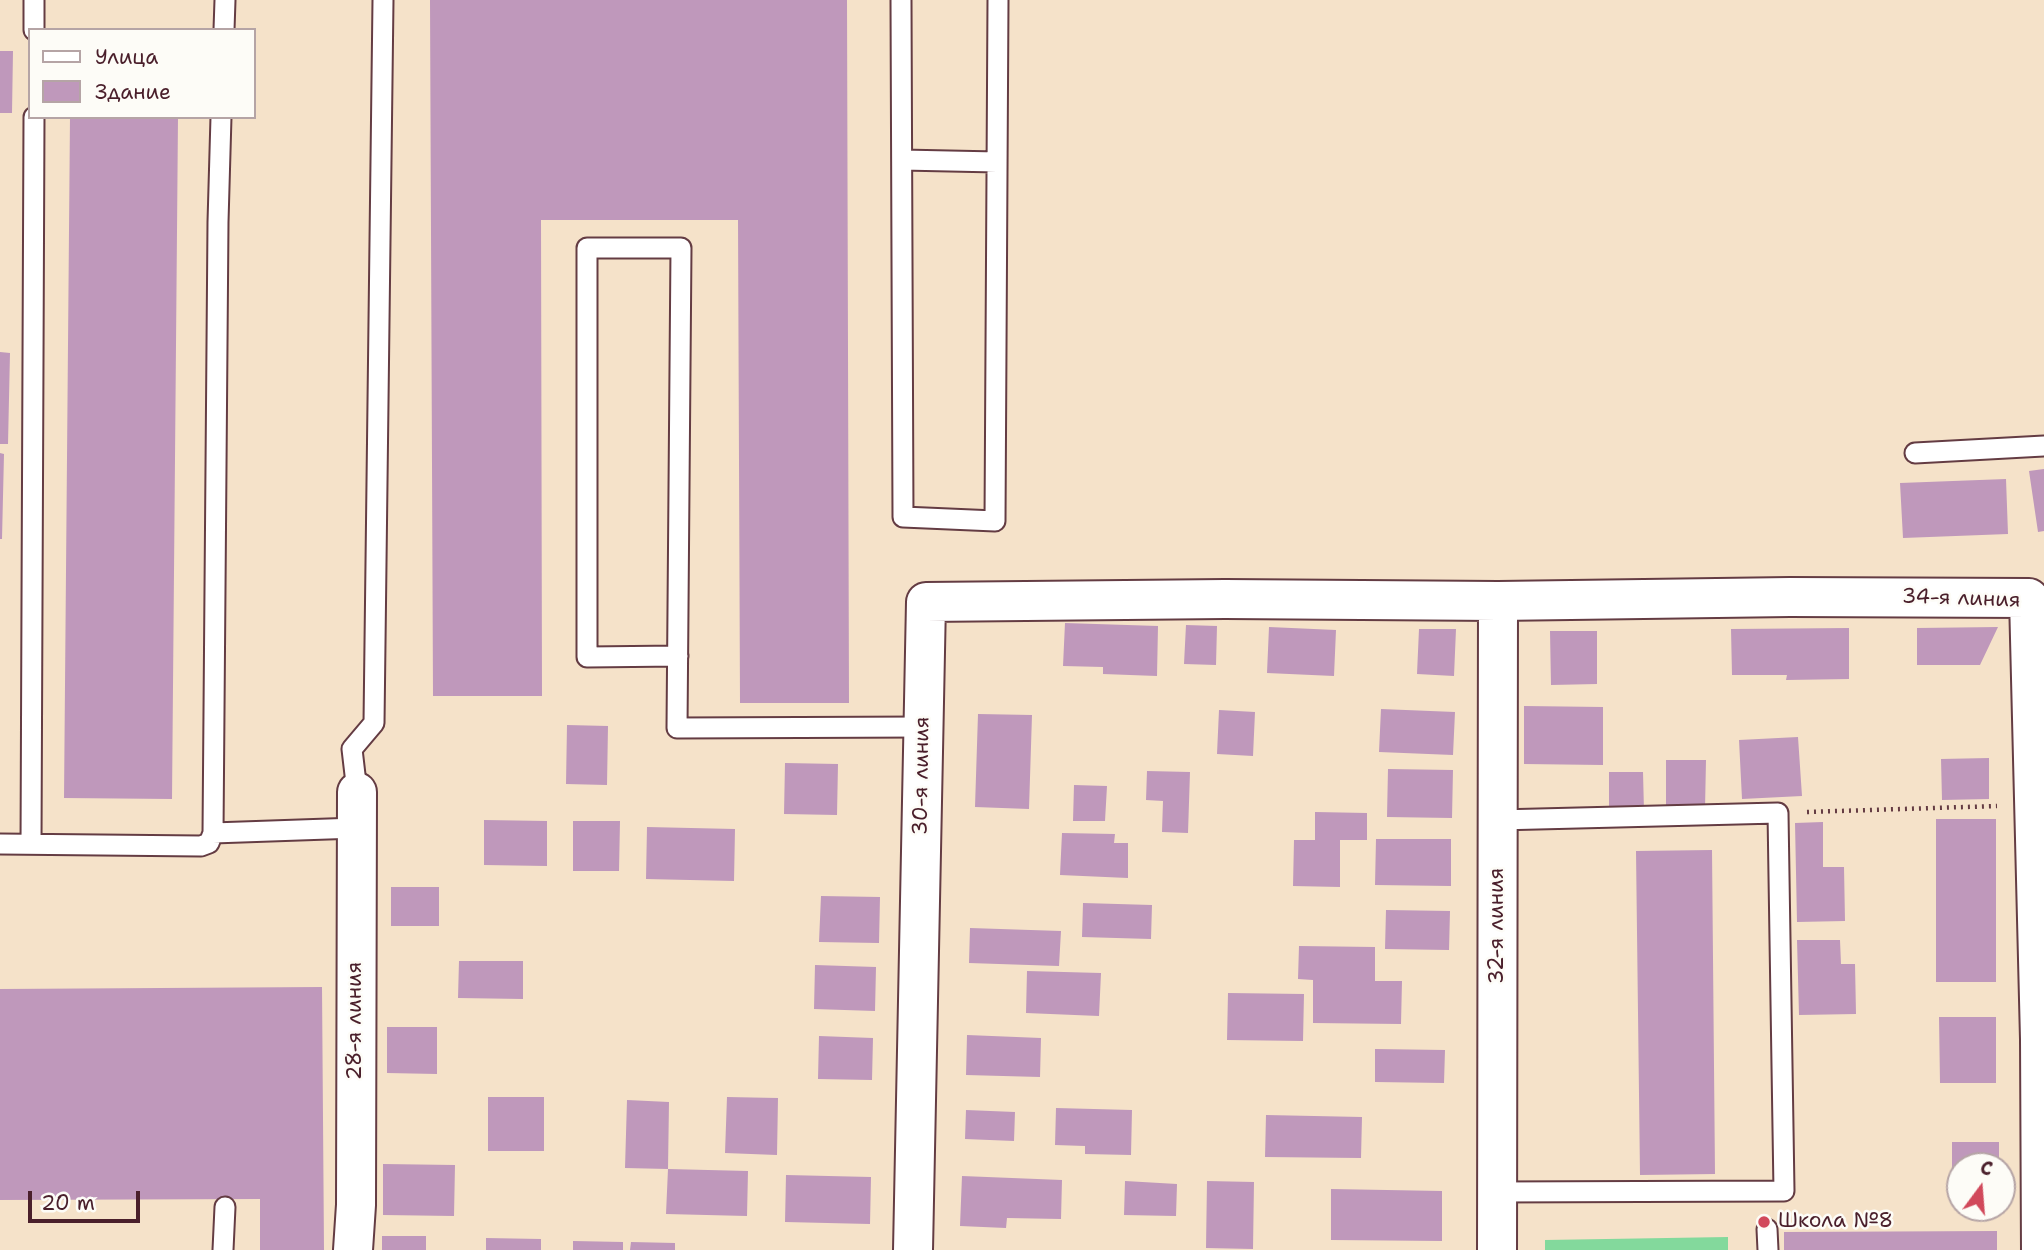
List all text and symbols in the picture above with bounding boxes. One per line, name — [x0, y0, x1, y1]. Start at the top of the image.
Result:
legend — [28, 28, 256, 119]
text: Улица — [95, 43, 158, 71]
text: Здание — [95, 78, 171, 106]
street label: 34-я линия — [1901, 584, 2021, 614]
street label: 30-я линия — [908, 716, 936, 836]
street label: 32-я линия — [1485, 868, 1511, 984]
street label: 28-я линия — [343, 962, 369, 1080]
north arrow — [1946, 1152, 2016, 1222]
text: С — [1977, 1155, 1995, 1182]
scale bar — [32, 1176, 144, 1220]
text: 20 m — [41, 1189, 95, 1217]
place label: Школа №8 — [1778, 1209, 1893, 1235]
marker: Школа №8 — [1756, 1214, 1772, 1230]

